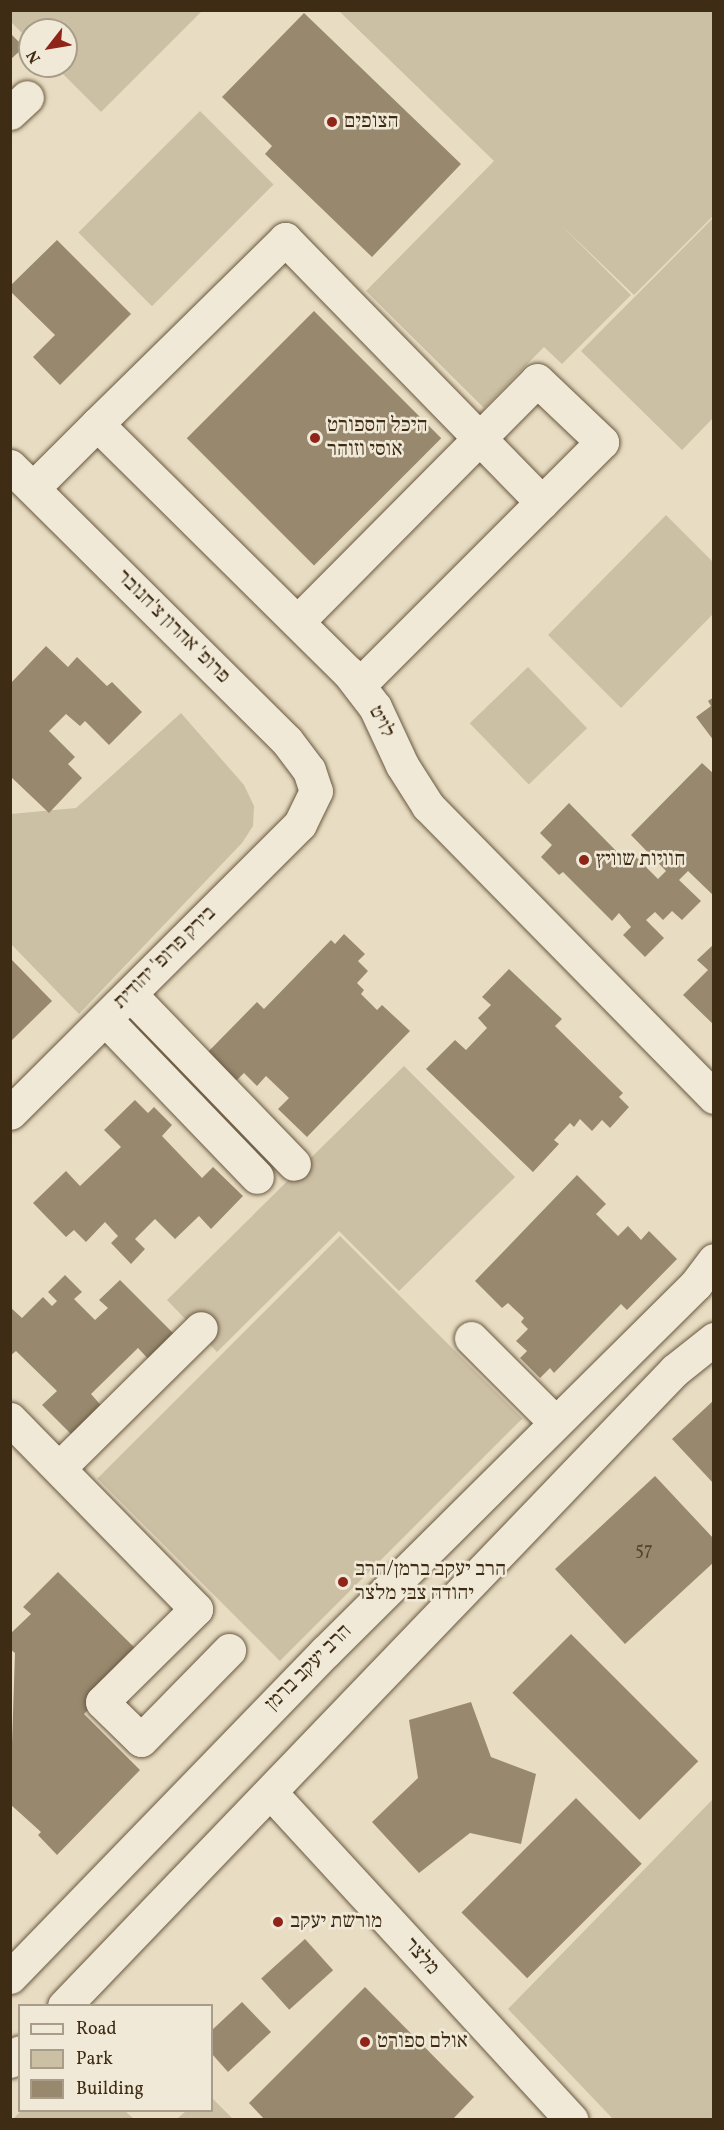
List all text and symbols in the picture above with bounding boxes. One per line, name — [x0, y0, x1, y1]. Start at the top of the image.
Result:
north arrow — [18, 18, 78, 78]
text: N — [22, 46, 47, 67]
place label: הצופים — [344, 109, 399, 135]
marker: הצופים — [325, 115, 339, 129]
place label: היכל הספורט אוסי וזוהר — [327, 413, 428, 463]
marker: היכל הספורט אוסי וזוהר — [308, 431, 322, 445]
street label: פרופ' אהרון צ'חנובר — [111, 565, 235, 689]
street label: לויט — [362, 702, 400, 742]
place label: חוויות שוויץ — [596, 847, 685, 873]
marker: חוויות שוויץ — [577, 853, 591, 867]
street label: בירק פרופ' יהודית — [108, 901, 222, 1015]
house number: 57 — [635, 1540, 653, 1562]
place label: הרב יעקב ברמן/הרב יהודה צבי מלצר — [355, 1557, 506, 1607]
marker: הרב יעקב ברמן/הרב יהודה צבי מלצר — [336, 1575, 350, 1589]
street label: הרב יעקב ברמן — [260, 1619, 358, 1717]
place label: מורשת יעקב — [290, 1909, 382, 1935]
marker: מורשת יעקב — [271, 1915, 285, 1929]
street label: מלצר — [398, 1933, 444, 1981]
legend — [18, 2004, 213, 2112]
text: Road — [76, 2017, 117, 2042]
place label: אולם ספורט — [377, 2029, 468, 2055]
marker: אולם ספורט — [358, 2035, 372, 2049]
text: Park — [76, 2047, 113, 2072]
text: Building — [76, 2077, 144, 2102]

